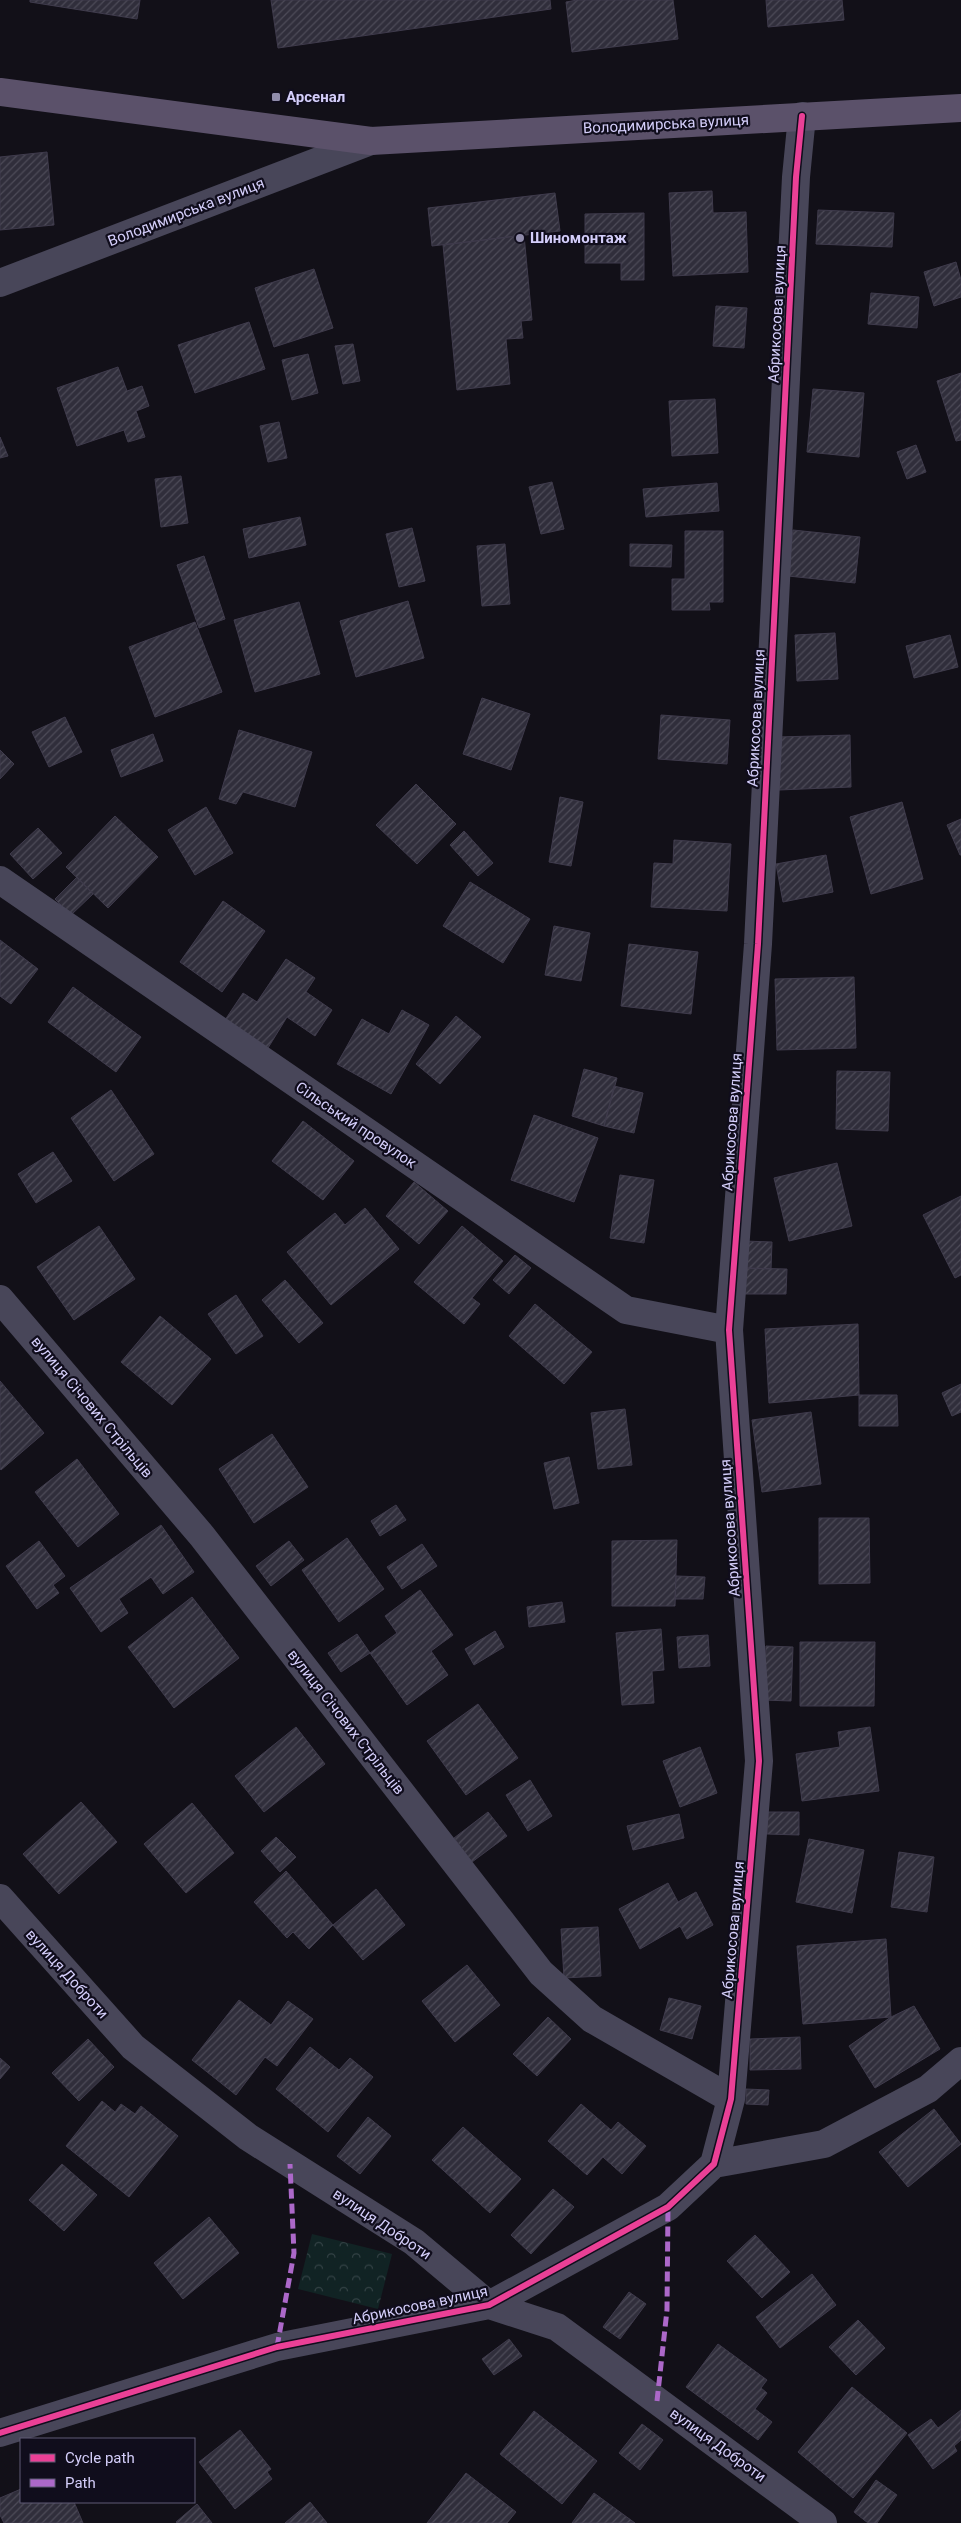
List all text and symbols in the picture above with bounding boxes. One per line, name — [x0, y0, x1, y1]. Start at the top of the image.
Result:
place label: Арсенал — [286, 88, 345, 106]
marker: Арсенал — [270, 91, 282, 103]
street label: Володимирська вулиця — [583, 111, 749, 137]
street label: Володимирська вулиця — [105, 174, 267, 250]
place label: Шиномонтаж — [530, 229, 627, 247]
marker: Шиномонтаж — [514, 232, 526, 244]
street label: Абрикосова вулиця — [764, 244, 790, 384]
street label: Абрикосова вулиця — [743, 648, 769, 788]
street label: Абрикосова вулиця — [718, 1052, 746, 1192]
street label: Сільський провулок — [292, 1078, 420, 1172]
street label: вулиця Січових Стрільців — [28, 1333, 156, 1481]
street label: Абрикосова вулиця — [716, 1458, 744, 1598]
street label: вулиця Січових Стрільців — [284, 1646, 408, 1798]
street label: Абрикосова вулиця — [718, 1860, 748, 2000]
street label: вулиця Доброти — [22, 1926, 112, 2022]
street label: вулиця Доброти — [330, 2185, 434, 2263]
street label: Абрикосова вулиця — [351, 2282, 489, 2328]
street label: вулиця Доброти — [666, 2404, 770, 2486]
legend — [20, 2438, 195, 2503]
text: Cycle path — [65, 2449, 135, 2467]
text: Path — [65, 2474, 96, 2492]

